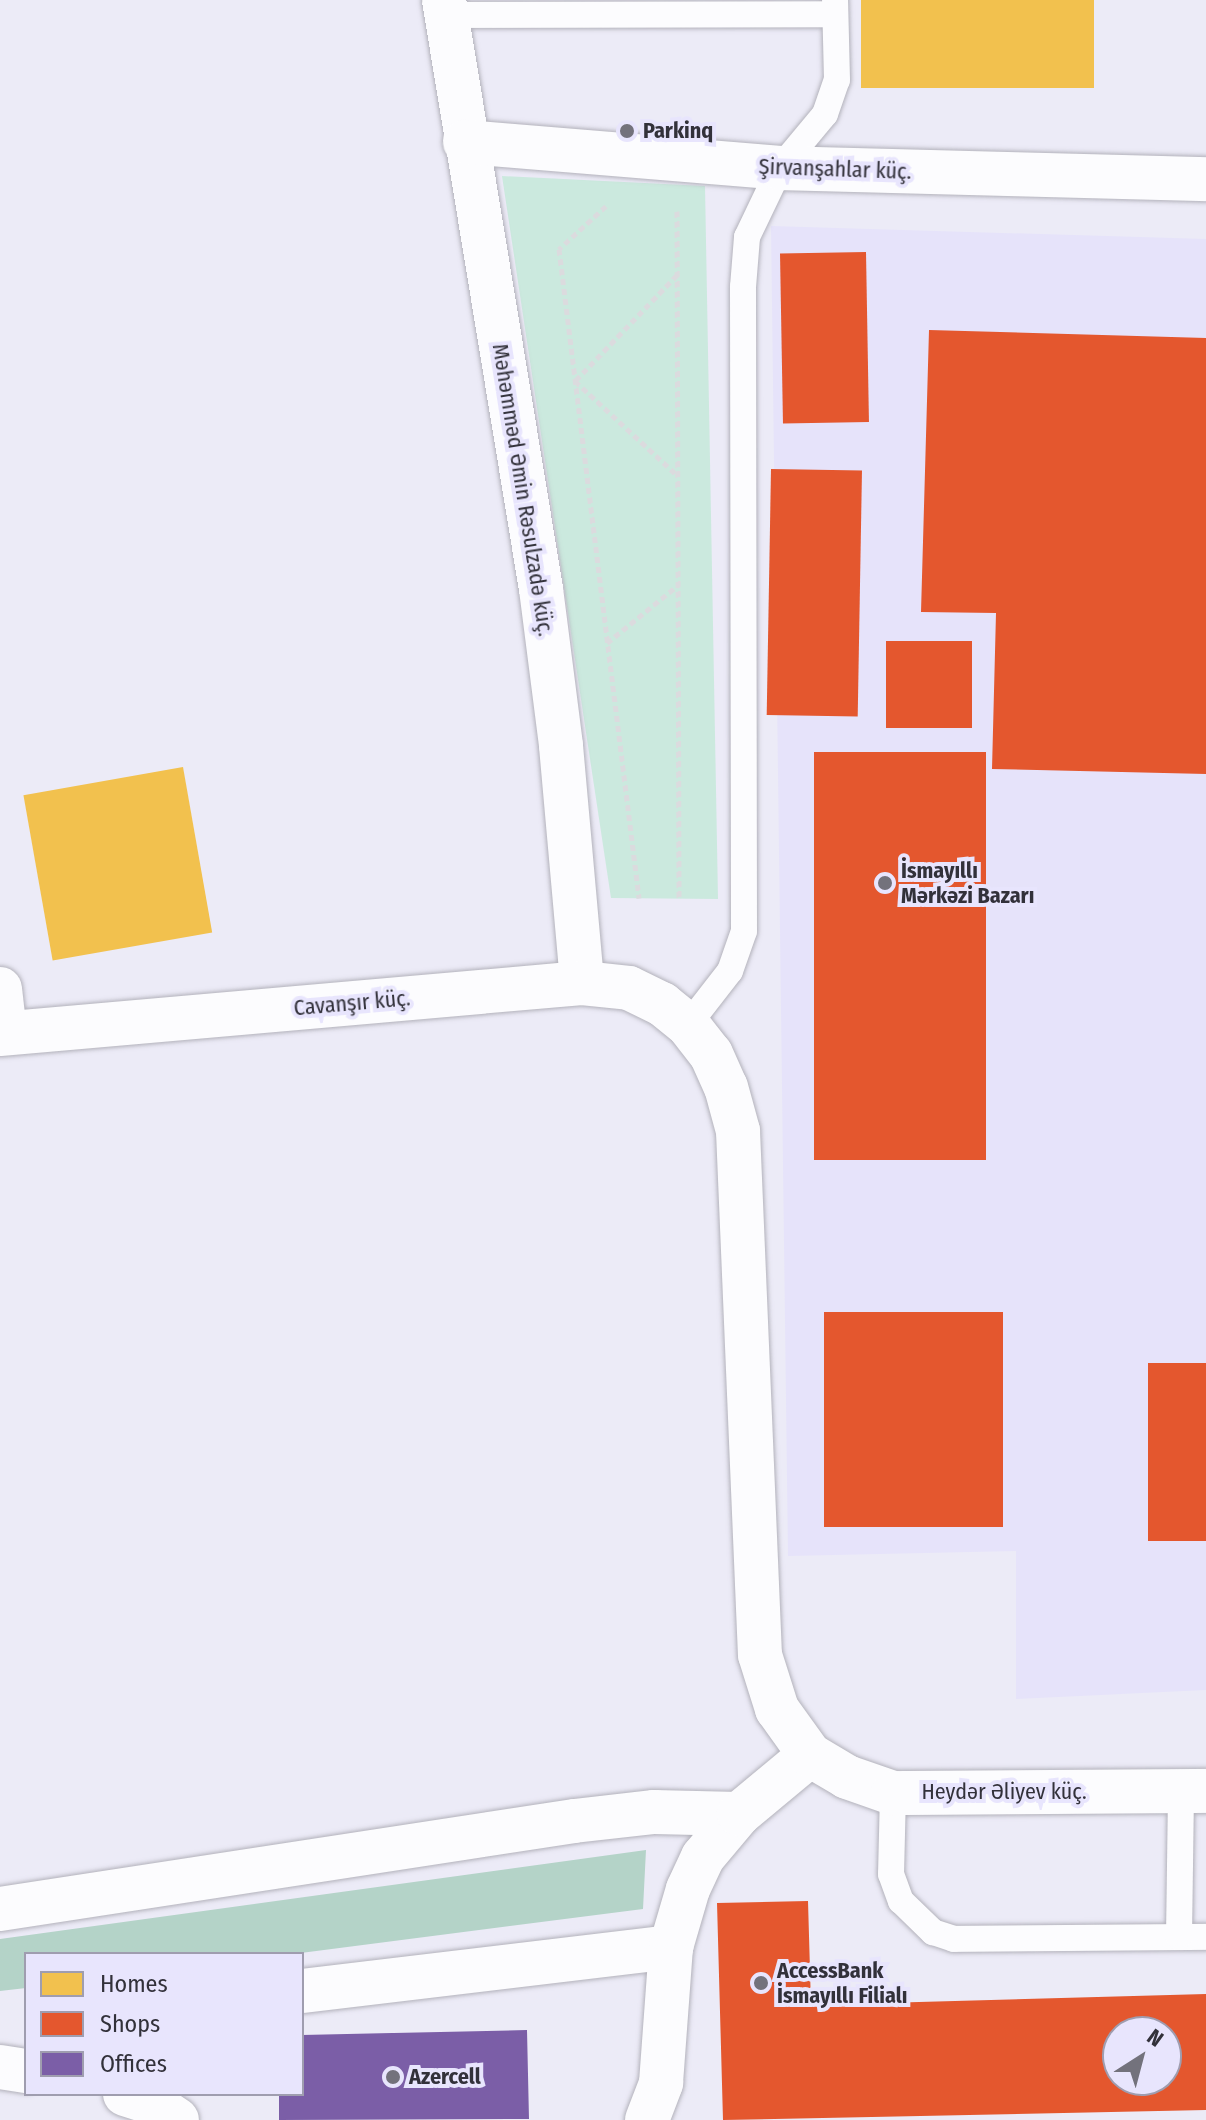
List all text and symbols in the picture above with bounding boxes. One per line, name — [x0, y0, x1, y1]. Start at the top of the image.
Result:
place label: Parkinq — [643, 118, 713, 144]
marker: Parkinq — [618, 122, 636, 140]
street label: Şirvanşahlar küç. — [758, 153, 912, 185]
street label: Məhəmməd Əmin Rəsulzadə küç. — [487, 342, 559, 638]
place label: İsmayıllı Mərkəzi Bazarı — [901, 857, 1034, 908]
marker: İsmayıllı Mərkəzi Bazarı — [876, 874, 894, 892]
street label: Cavanşır küç. — [293, 985, 411, 1021]
street label: Heydər Əliyev küç. — [921, 1779, 1087, 1805]
legend — [24, 1952, 304, 2096]
place label: AccessBank İsmayıllı Filialı — [777, 1957, 907, 2008]
text: Homes — [100, 1970, 168, 1998]
marker: AccessBank İsmayıllı Filialı — [752, 1974, 770, 1992]
text: Shops — [100, 2010, 160, 2038]
north arrow — [1102, 2016, 1182, 2096]
text: N — [1142, 2023, 1168, 2053]
text: Offices — [100, 2050, 167, 2078]
place label: Azercell — [409, 2064, 481, 2090]
marker: Azercell — [384, 2068, 402, 2086]

